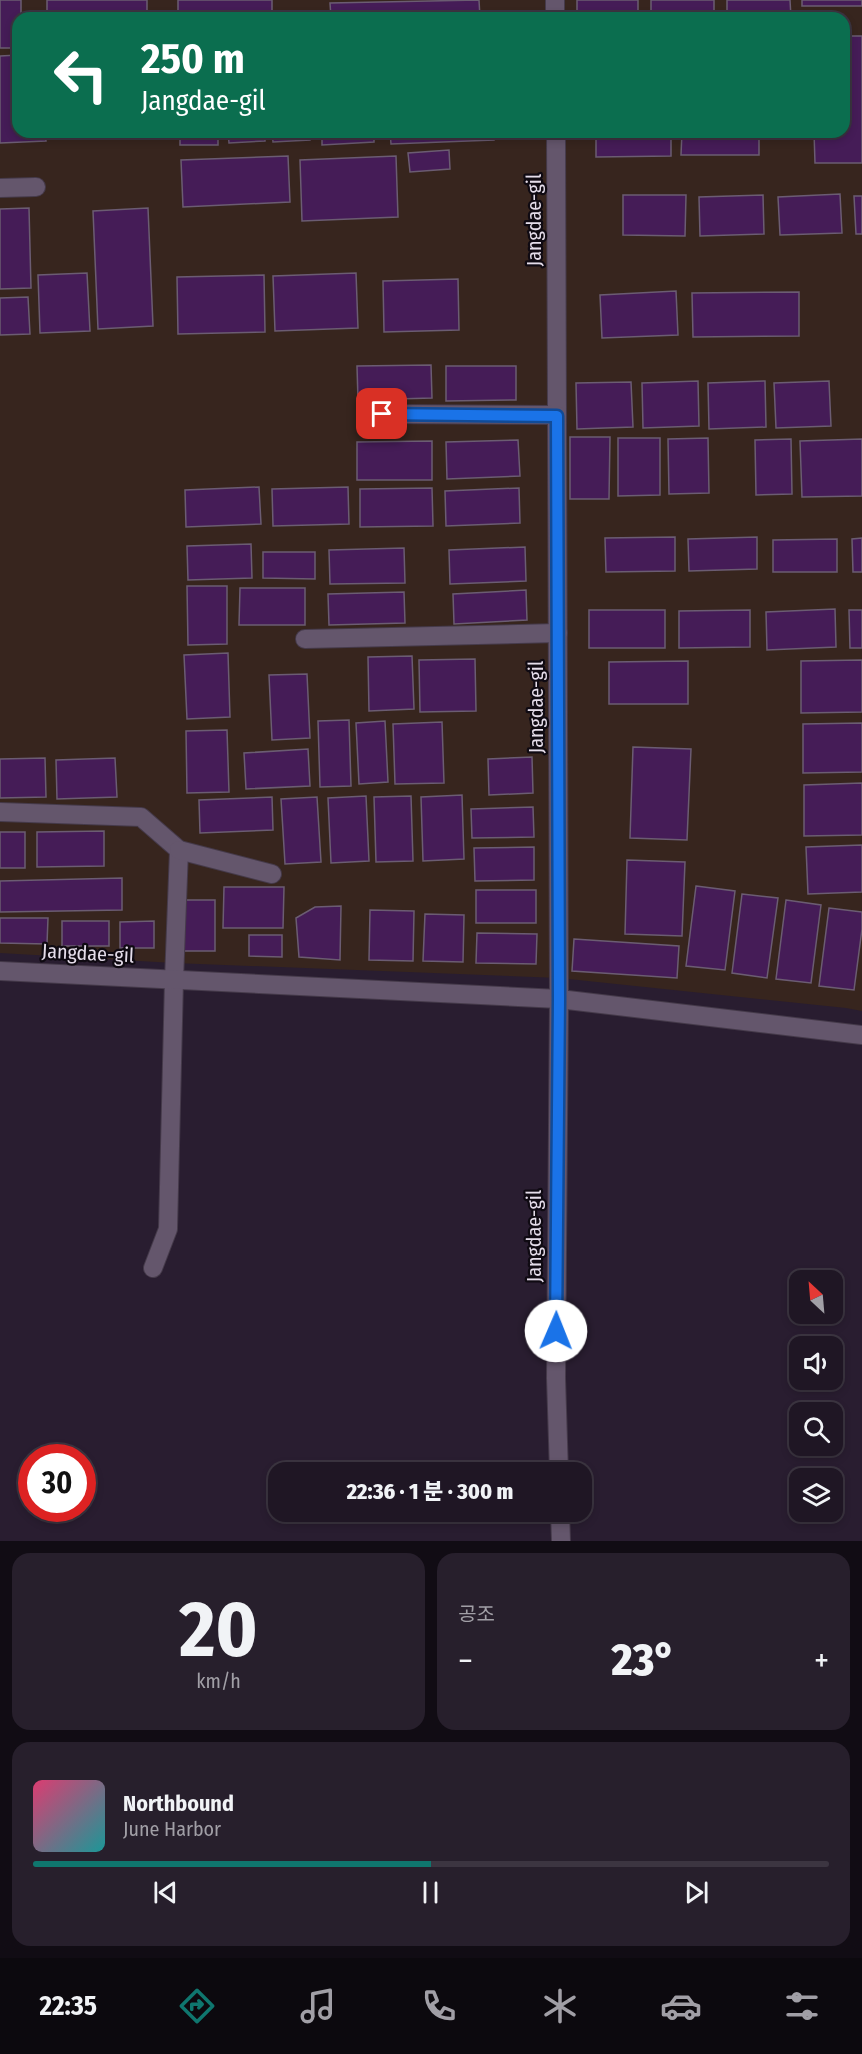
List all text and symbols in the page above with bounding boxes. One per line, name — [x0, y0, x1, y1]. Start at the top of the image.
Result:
text: 250 m — [141, 34, 245, 84]
icon: left — [42, 36, 120, 114]
text: Jangdae-gil — [141, 85, 266, 117]
street label: Jangdae-gil — [522, 174, 546, 266]
pin — [356, 388, 407, 439]
icon: arrive — [365, 397, 398, 430]
street label: Jangdae-gil — [524, 661, 548, 753]
street label: Jangdae-gil — [41, 939, 135, 967]
street label: Jangdae-gil — [522, 1190, 546, 1282]
north arrow — [789, 1270, 843, 1324]
map controls — [789, 1270, 843, 1522]
position arrow — [524, 1299, 588, 1363]
button: sound — [789, 1336, 843, 1390]
button: search — [789, 1402, 843, 1456]
speed limit sign: 30 — [18, 1444, 96, 1522]
button: layers — [789, 1468, 843, 1522]
text: 22:36 · 1 분 · 300 m — [347, 1478, 513, 1505]
text: 20 — [179, 1583, 258, 1677]
text: 공조 — [458, 1602, 495, 1626]
text: 23° — [612, 1633, 675, 1687]
text: − — [458, 1641, 473, 1681]
text: + — [814, 1641, 829, 1681]
text: km/h — [196, 1669, 241, 1693]
text: Northbound — [123, 1790, 234, 1817]
text: June Harbor — [123, 1817, 221, 1841]
icon: previous — [149, 1876, 182, 1909]
icon: pause — [414, 1876, 447, 1909]
icon: next — [680, 1876, 713, 1909]
icon: directions — [176, 1985, 218, 2027]
icon: music — [297, 1985, 339, 2027]
icon: phone — [418, 1985, 460, 2027]
icon: climate — [539, 1985, 581, 2027]
icon: car — [660, 1985, 702, 2027]
icon: filters — [781, 1985, 823, 2027]
text: 22:35 — [39, 1990, 97, 2022]

